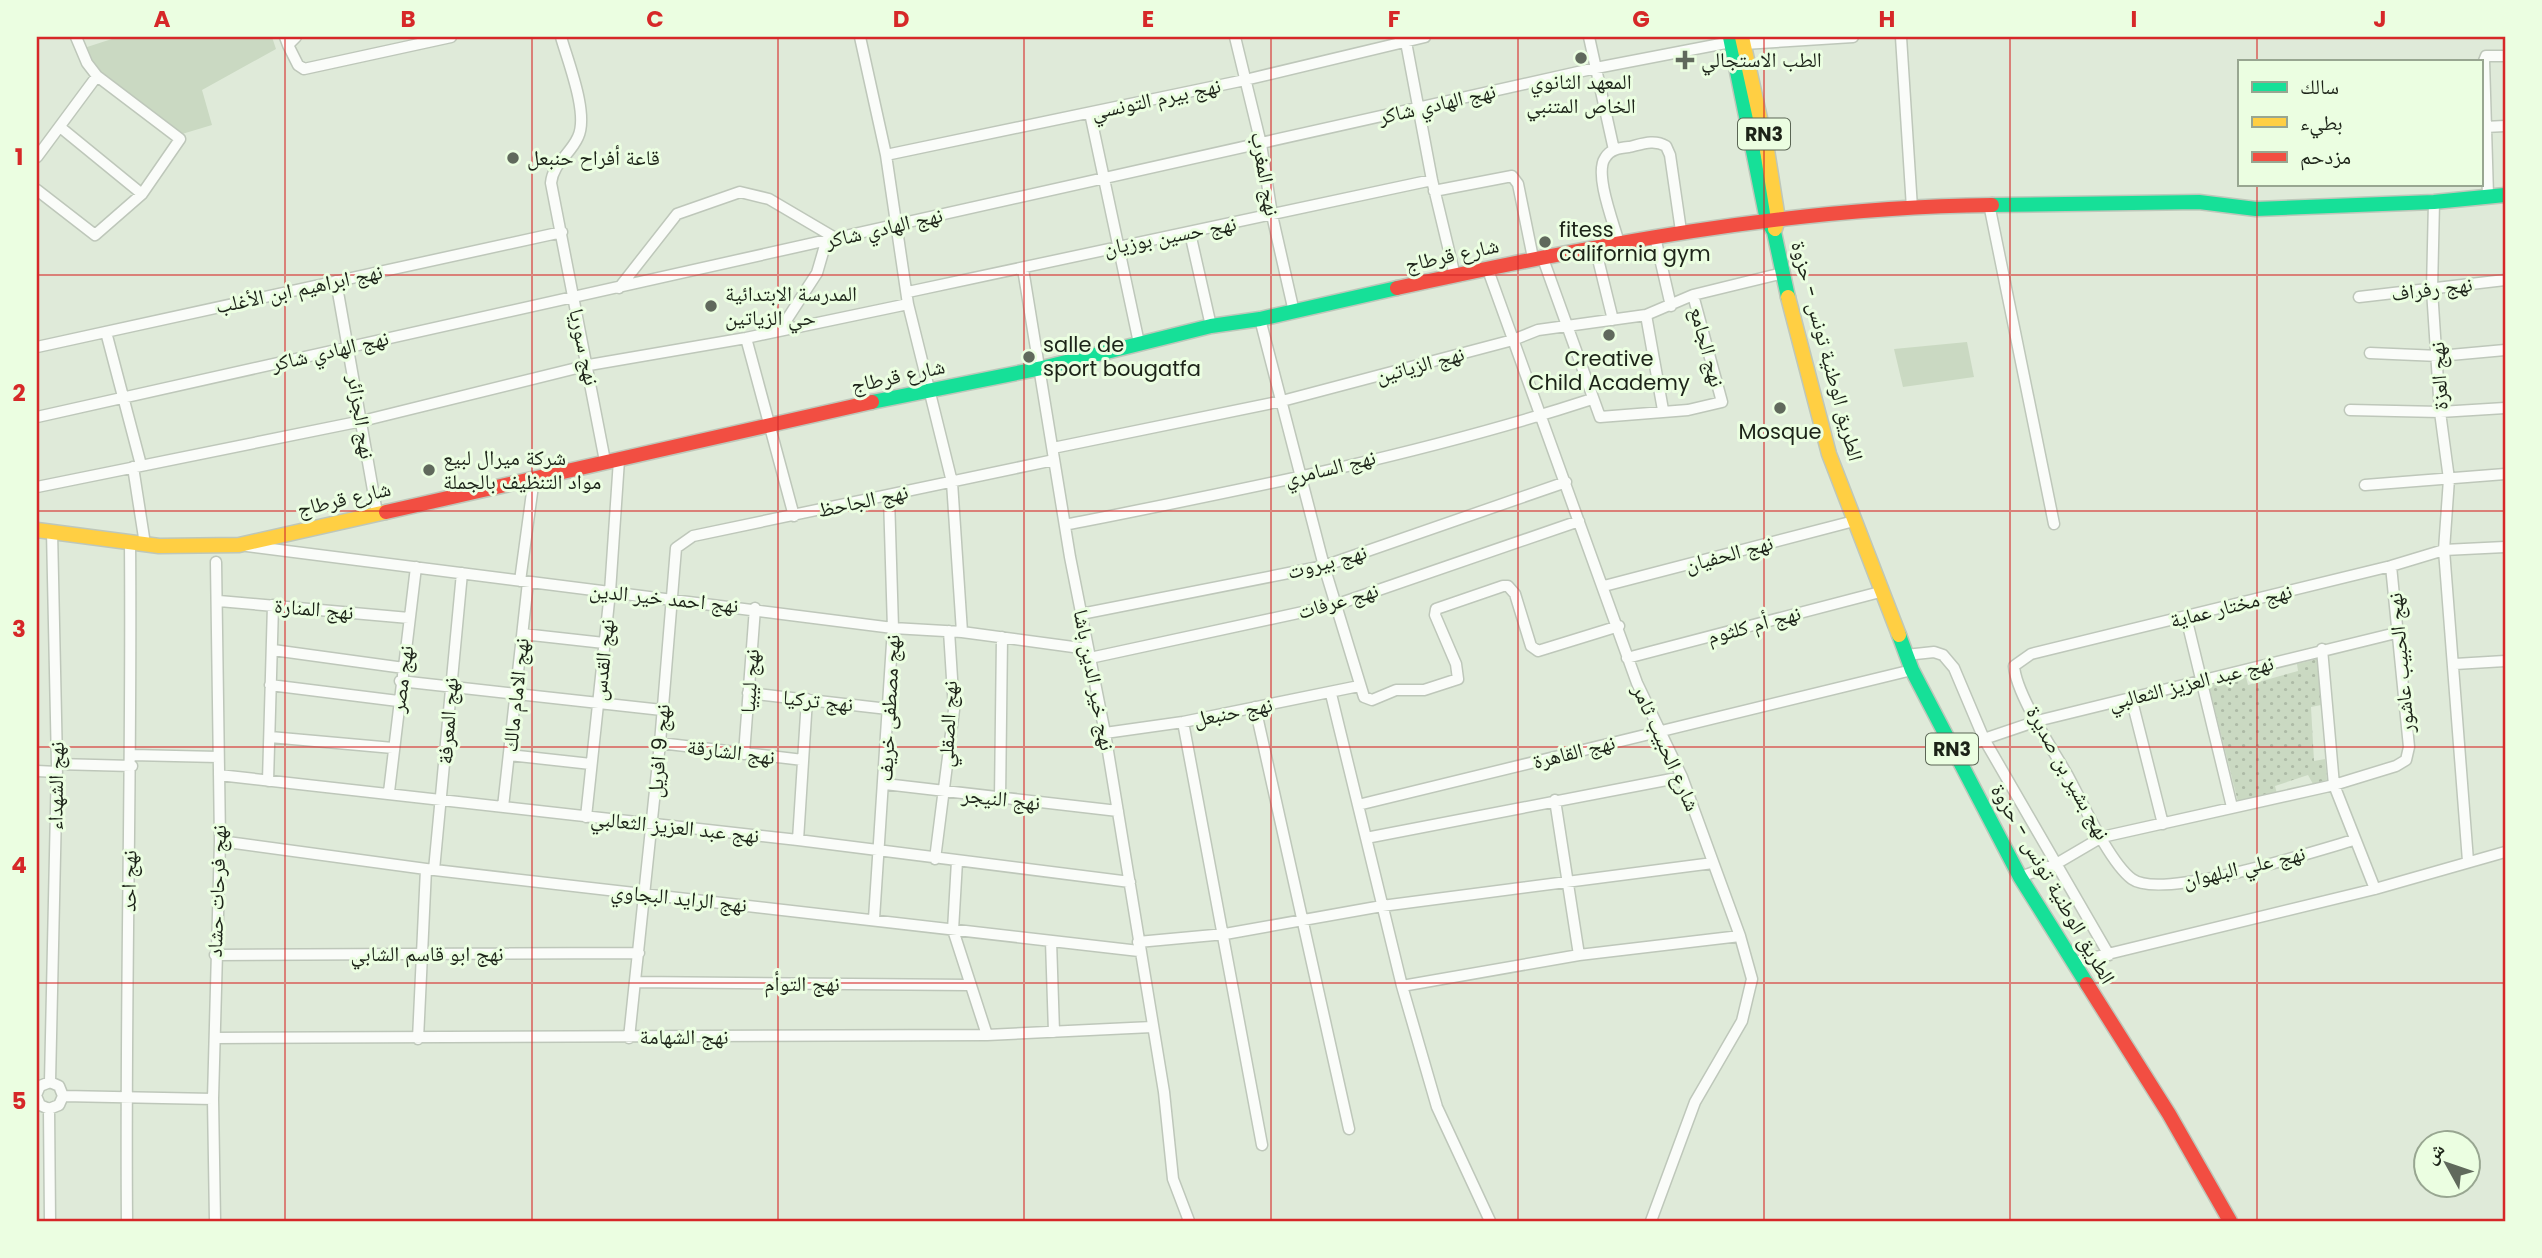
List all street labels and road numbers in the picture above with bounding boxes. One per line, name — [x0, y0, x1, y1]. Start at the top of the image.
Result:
street label: نهج بيرم التونسي — [1088, 71, 1224, 129]
street label: نهج الهادي شاكر — [1374, 76, 1499, 134]
road number: RN3 — [1738, 118, 1790, 150]
street label: نهج المغرب — [1244, 130, 1287, 218]
street label: نهج الهادي شاكر — [821, 200, 946, 258]
street label: نهج حسين بوزيان — [1101, 208, 1239, 263]
street label: شارع قرطاج — [1402, 230, 1502, 279]
street label: الطريق الوطنية تونس - حزوة — [1784, 238, 1871, 464]
street label: نهج ابراهيم ابن الأغلب — [213, 257, 385, 320]
street label: نهج رفراف — [2390, 269, 2474, 308]
street label: نهج الجامع — [1683, 304, 1732, 390]
street label: نهج سوريا — [562, 306, 607, 388]
street label: نهج الهادي شاكر — [267, 323, 392, 381]
street label: نهج الزياتين — [1372, 339, 1468, 390]
street label: نهج العزة — [2422, 341, 2455, 411]
street label: شارع قرطاج — [848, 351, 948, 400]
street label: نهج الجزائر — [340, 372, 382, 461]
street label: نهج السامري — [1281, 442, 1379, 495]
street label: شارع قرطاج — [294, 474, 394, 523]
street label: نهج الجاحظ — [815, 477, 911, 524]
street label: نهج الحفيان — [1682, 528, 1776, 579]
street label: نهج بيروت — [1284, 537, 1370, 586]
street label: نهج احمد خير الدين — [588, 575, 740, 620]
street label: نهج عرفات — [1294, 575, 1382, 626]
street label: نهج مختار عماية — [2167, 576, 2295, 635]
street label: نهج المنارة — [273, 591, 355, 626]
street label: نهج الحبيب عاشور — [2380, 592, 2421, 736]
street label: نهج أم كلثوم — [1704, 598, 1804, 651]
street label: نهج خير الدين باشا — [1067, 607, 1122, 753]
street label: نهج القدس — [584, 618, 621, 702]
street label: نهج مصطفى خريف — [870, 634, 907, 782]
street label: نهج الامام مالك — [495, 636, 536, 754]
street label: نهج مصر — [382, 643, 421, 715]
street label: نهج ليبيا — [733, 648, 766, 714]
street label: نهج عبد العزيز الثعالبي — [2105, 648, 2277, 719]
street label: نهج المعرفة — [430, 677, 465, 765]
street label: شارع الحبيب ثامر — [1625, 679, 1707, 816]
street label: نهج الصقلي — [931, 680, 967, 768]
street label: نهج تركيا — [781, 682, 855, 719]
street label: نهج حنبعل — [1191, 690, 1275, 733]
street label: نهج بشير بن صديرة — [2020, 701, 2117, 845]
street label: نهج 9 افريل — [640, 703, 677, 799]
street label: نهج القاهرة — [1530, 727, 1618, 776]
street label: نهج الشارقة — [685, 732, 777, 771]
road number: RN3 — [1926, 734, 1978, 764]
street label: نهج الشهداء — [40, 741, 71, 831]
street label: الطريق الوطنية تونس - حزوة — [1984, 778, 2123, 989]
street label: نهج النيجر — [959, 780, 1042, 817]
street label: نهج عبد العزيز الثعالبي — [589, 803, 761, 852]
street label: نهج فرحات حشاد — [200, 824, 233, 958]
street label: نهج علي البلهوان — [2180, 838, 2309, 897]
street label: نهج احد — [113, 850, 144, 912]
street label: نهج الرايد البجاوي — [609, 876, 749, 921]
street label: نهج ابو قاسم الشابي — [350, 939, 504, 970]
street label: نهج التوأم — [764, 969, 840, 998]
street label: نهج الشهامة — [639, 1022, 729, 1051]

